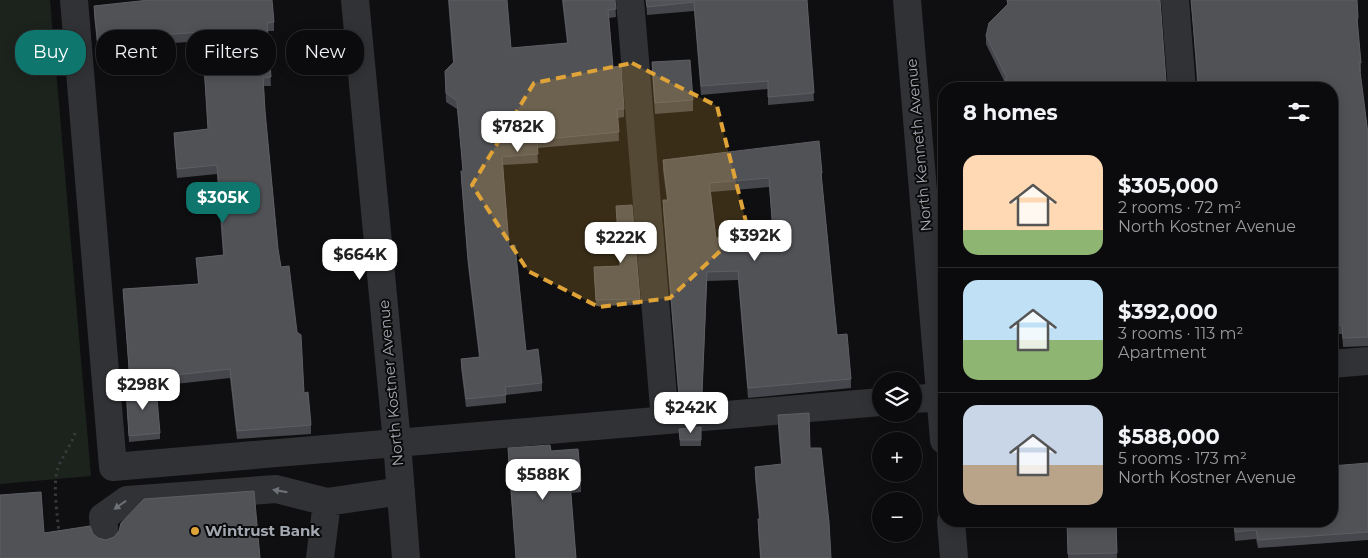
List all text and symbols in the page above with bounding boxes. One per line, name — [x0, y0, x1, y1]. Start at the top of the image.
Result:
chip: Buy — [15, 30, 86, 75]
chip: Rent — [96, 30, 176, 75]
chip: Filters — [186, 30, 276, 75]
chip: New — [286, 30, 364, 75]
street label: North Kenneth Avenue — [901, 58, 936, 232]
icon: filters — [1285, 98, 1313, 126]
text: 8 homes — [963, 100, 1058, 125]
pin: $782K — [483, 110, 553, 153]
text: $782K — [492, 117, 544, 136]
text: $305,000 — [1118, 173, 1219, 198]
icon: home — [1003, 175, 1063, 235]
pin: $305K — [188, 182, 258, 224]
text: $305K — [197, 188, 249, 207]
text: 2 rooms · 72 m² — [1118, 198, 1241, 217]
text: North Kostner Avenue — [1118, 217, 1296, 236]
pin: $392K — [720, 220, 790, 262]
pin: $222K — [586, 222, 656, 264]
text: $392K — [729, 226, 781, 245]
text: $222K — [596, 228, 646, 247]
pin: $664K — [325, 238, 395, 281]
text: $664K — [333, 245, 387, 264]
street label: North Kostner Avenue — [374, 299, 407, 467]
text: $392,000 — [1118, 299, 1218, 324]
icon: home — [1003, 300, 1063, 360]
text: 3 rooms · 113 m² — [1118, 324, 1243, 343]
text: Apartment — [1118, 343, 1207, 362]
pin: $298K — [108, 368, 178, 411]
map controls — [872, 372, 922, 542]
button: layers — [872, 372, 922, 422]
text: $298K — [117, 375, 169, 394]
pin: $242K — [656, 392, 726, 434]
text: $242K — [665, 398, 717, 417]
text: $588,000 — [1118, 424, 1220, 449]
icon: home — [1003, 425, 1063, 485]
button: + — [872, 432, 922, 482]
text: 5 rooms · 173 m² — [1118, 449, 1247, 468]
pin: $588K — [508, 458, 578, 501]
text: $588K — [517, 465, 569, 484]
text: North Kostner Avenue — [1118, 468, 1296, 487]
one-way arrow — [271, 486, 287, 494]
button: − — [872, 492, 922, 542]
one-way arrow — [113, 500, 126, 510]
place label: Wintrust Bank — [205, 521, 320, 540]
marker: Wintrust Bank — [189, 525, 201, 537]

